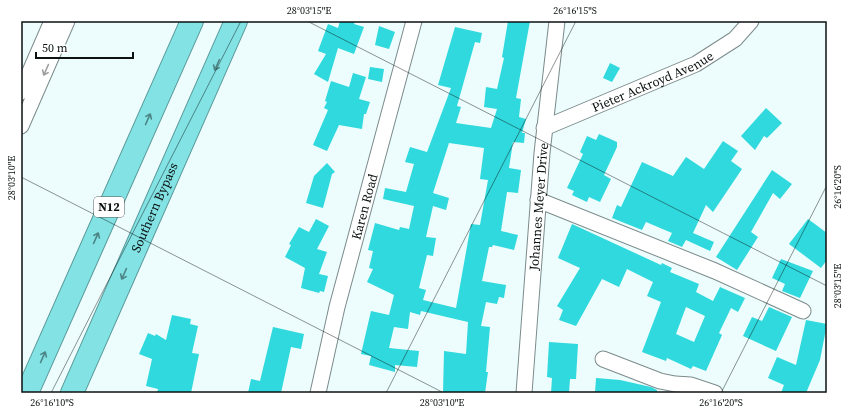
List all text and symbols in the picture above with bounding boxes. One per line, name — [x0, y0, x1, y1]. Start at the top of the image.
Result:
text: 28°03'15"E — [287, 4, 331, 17]
text: 26°16'15"S — [553, 4, 597, 17]
scale bar — [36, 34, 133, 60]
text: 50 m — [42, 40, 68, 56]
street label: Pieter Ackroyd Avenue — [589, 47, 717, 116]
one-way arrow — [212, 59, 220, 71]
one-way arrow — [41, 63, 49, 75]
one-way arrow — [145, 114, 152, 126]
street label: Johannes Meyer Drive — [525, 141, 552, 272]
text: 28°03'10"E — [5, 156, 18, 200]
street label: Southern Bypass — [127, 159, 181, 255]
text: 26°16'20"S — [831, 165, 844, 209]
street label: Karen Road — [347, 171, 381, 241]
road number: N12 — [94, 197, 124, 217]
one-way arrow — [92, 233, 100, 245]
text: 28°03'15"E — [831, 264, 844, 308]
one-way arrow — [120, 268, 128, 280]
one-way arrow — [40, 352, 48, 364]
text: 26°16'10"S — [30, 396, 74, 409]
text: 28°03'10"E — [420, 396, 464, 409]
text: 26°16'20"S — [699, 396, 743, 409]

